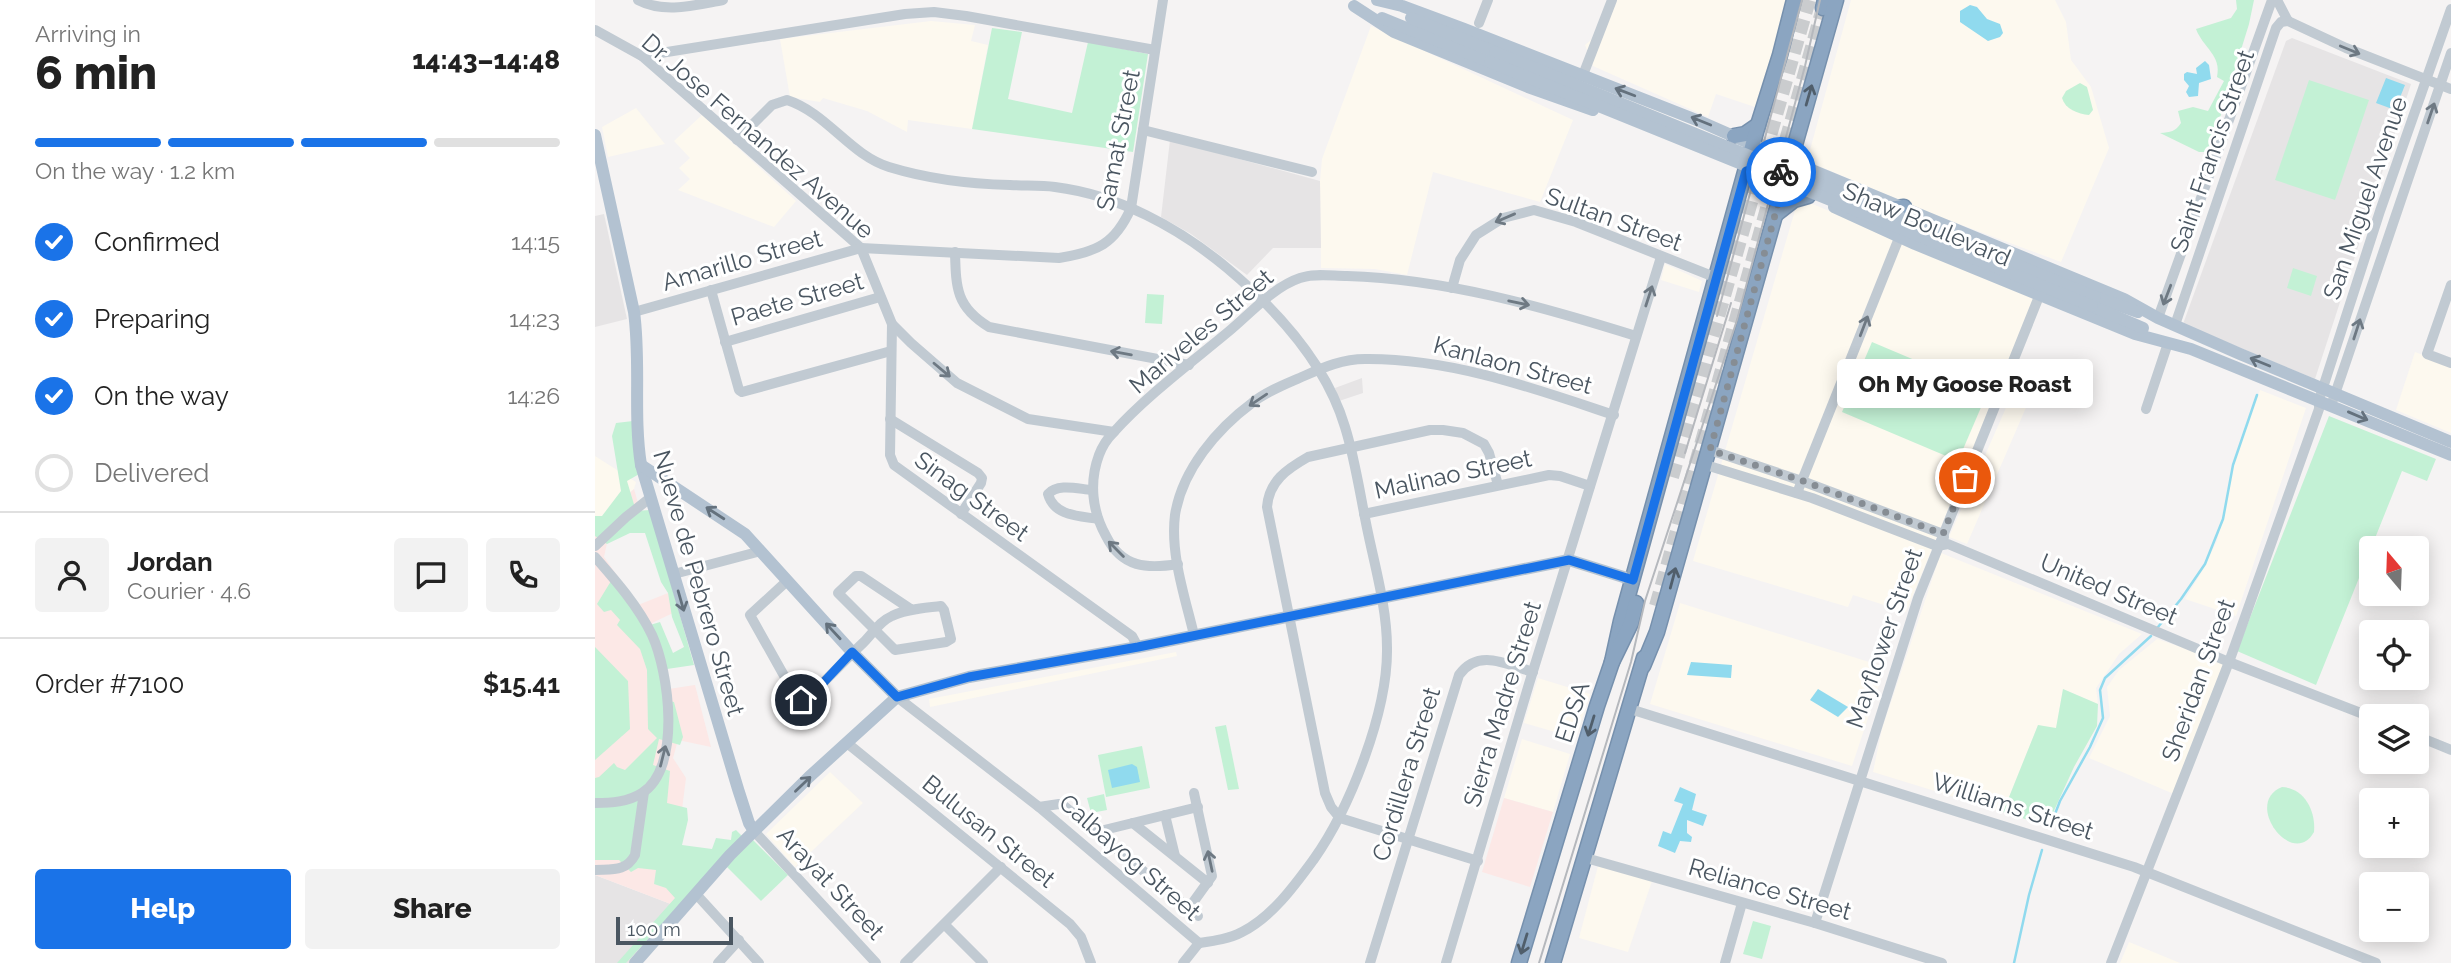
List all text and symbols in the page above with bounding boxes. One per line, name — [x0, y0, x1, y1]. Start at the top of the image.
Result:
text: Arriving in — [35, 20, 141, 47]
street label: Dr. Jose Fernandez Avenue — [636, 27, 880, 245]
one-way arrow — [2339, 44, 2360, 57]
text: 14:43–14:48 — [412, 45, 560, 75]
text: 6 min — [35, 46, 157, 100]
street label: Saint Francis Street — [2164, 46, 2260, 256]
street label: Samat Street — [1090, 67, 1146, 213]
one-way arrow — [1615, 84, 1636, 97]
one-way arrow — [1803, 84, 1816, 107]
street label: San Miguel Avenue — [2317, 93, 2413, 303]
one-way arrow — [2425, 103, 2438, 125]
one-way arrow — [1690, 114, 1712, 127]
courier — [1746, 137, 1816, 207]
icon: bike — [1762, 153, 1800, 191]
text: On the way · 1.2 km — [35, 157, 235, 184]
street label: Shaw Boulevard — [1839, 176, 2015, 272]
street label: Sultan Street — [1542, 181, 1686, 257]
one-way arrow — [1495, 212, 1516, 225]
icon: check — [35, 223, 73, 261]
street label: Amarillo Street — [659, 223, 825, 297]
text: Confirmed — [94, 227, 220, 257]
text: 14:15 — [511, 228, 560, 255]
street label: Mariveles Street — [1123, 262, 1279, 400]
street label: Paete Street — [727, 266, 867, 332]
one-way arrow — [2160, 284, 2172, 306]
one-way arrow — [1643, 286, 1656, 308]
one-way arrow — [1507, 296, 1530, 310]
icon: check — [35, 300, 73, 338]
text: Preparing — [94, 304, 210, 334]
text: 14:23 — [509, 305, 560, 332]
one-way arrow — [1859, 316, 1871, 338]
one-way arrow — [2352, 318, 2365, 340]
street label: Kanlaon Street — [1431, 330, 1595, 400]
one-way arrow — [1110, 346, 1133, 359]
one-way arrow — [2249, 355, 2271, 368]
callout: Oh My Goose Roast — [1837, 359, 2093, 408]
one-way arrow — [933, 362, 951, 378]
text: Oh My Goose Roast — [1859, 370, 2071, 397]
icon: check — [35, 377, 73, 415]
text: On the way — [94, 381, 229, 411]
text: 14:26 — [507, 382, 560, 409]
one-way arrow — [1248, 393, 1268, 407]
one-way arrow — [2347, 410, 2369, 423]
street label: Malinao Street — [1372, 443, 1534, 505]
street label: Sinag Street — [909, 445, 1035, 547]
street label: Nueve de Pebrero Street — [647, 447, 751, 719]
pin — [1935, 448, 1995, 508]
text: Delivered — [94, 458, 209, 488]
icon: bag — [1946, 459, 1984, 497]
one-way arrow — [706, 505, 725, 520]
north arrow — [2359, 536, 2429, 606]
map controls — [2359, 536, 2429, 942]
button: person — [35, 538, 109, 612]
button: chat — [394, 538, 468, 612]
button: phone — [486, 538, 560, 612]
one-way arrow — [1108, 540, 1125, 557]
street label: Mayflower Street — [1840, 544, 1928, 732]
text: Jordan — [127, 547, 213, 577]
street label: United Street — [2036, 547, 2182, 631]
one-way arrow — [1667, 568, 1680, 590]
text: Courier · 4.6 — [127, 577, 251, 604]
one-way arrow — [676, 590, 689, 612]
street label: Sheridan Street — [2155, 595, 2241, 765]
street label: Sierra Madre Street — [1457, 598, 1547, 810]
button: locate — [2359, 620, 2429, 690]
one-way arrow — [824, 623, 841, 640]
text: Order #7100 — [35, 669, 184, 699]
text: $15.41 — [483, 669, 560, 699]
pin — [771, 670, 831, 730]
street label: EDSA — [1549, 678, 1595, 746]
icon: home — [782, 681, 820, 719]
street label: Cordillera Street — [1366, 684, 1446, 864]
button: layers — [2359, 704, 2429, 774]
one-way arrow — [1583, 715, 1596, 737]
one-way arrow — [657, 745, 670, 767]
street label: Williams Street — [1929, 766, 2097, 846]
street label: Bulusan Street — [917, 769, 1061, 893]
one-way arrow — [794, 775, 811, 792]
street label: Calbayog Street — [1053, 788, 1207, 926]
button: + — [2359, 788, 2429, 858]
street label: Arayat Street — [771, 821, 891, 945]
one-way arrow — [1202, 850, 1216, 873]
street label: Reliance Street — [1685, 852, 1855, 926]
button: Help — [35, 869, 291, 949]
button: Share — [305, 869, 560, 949]
button: − — [2359, 872, 2429, 942]
scale bar — [616, 914, 733, 946]
text: 100 m — [627, 918, 681, 940]
one-way arrow — [1517, 933, 1530, 955]

